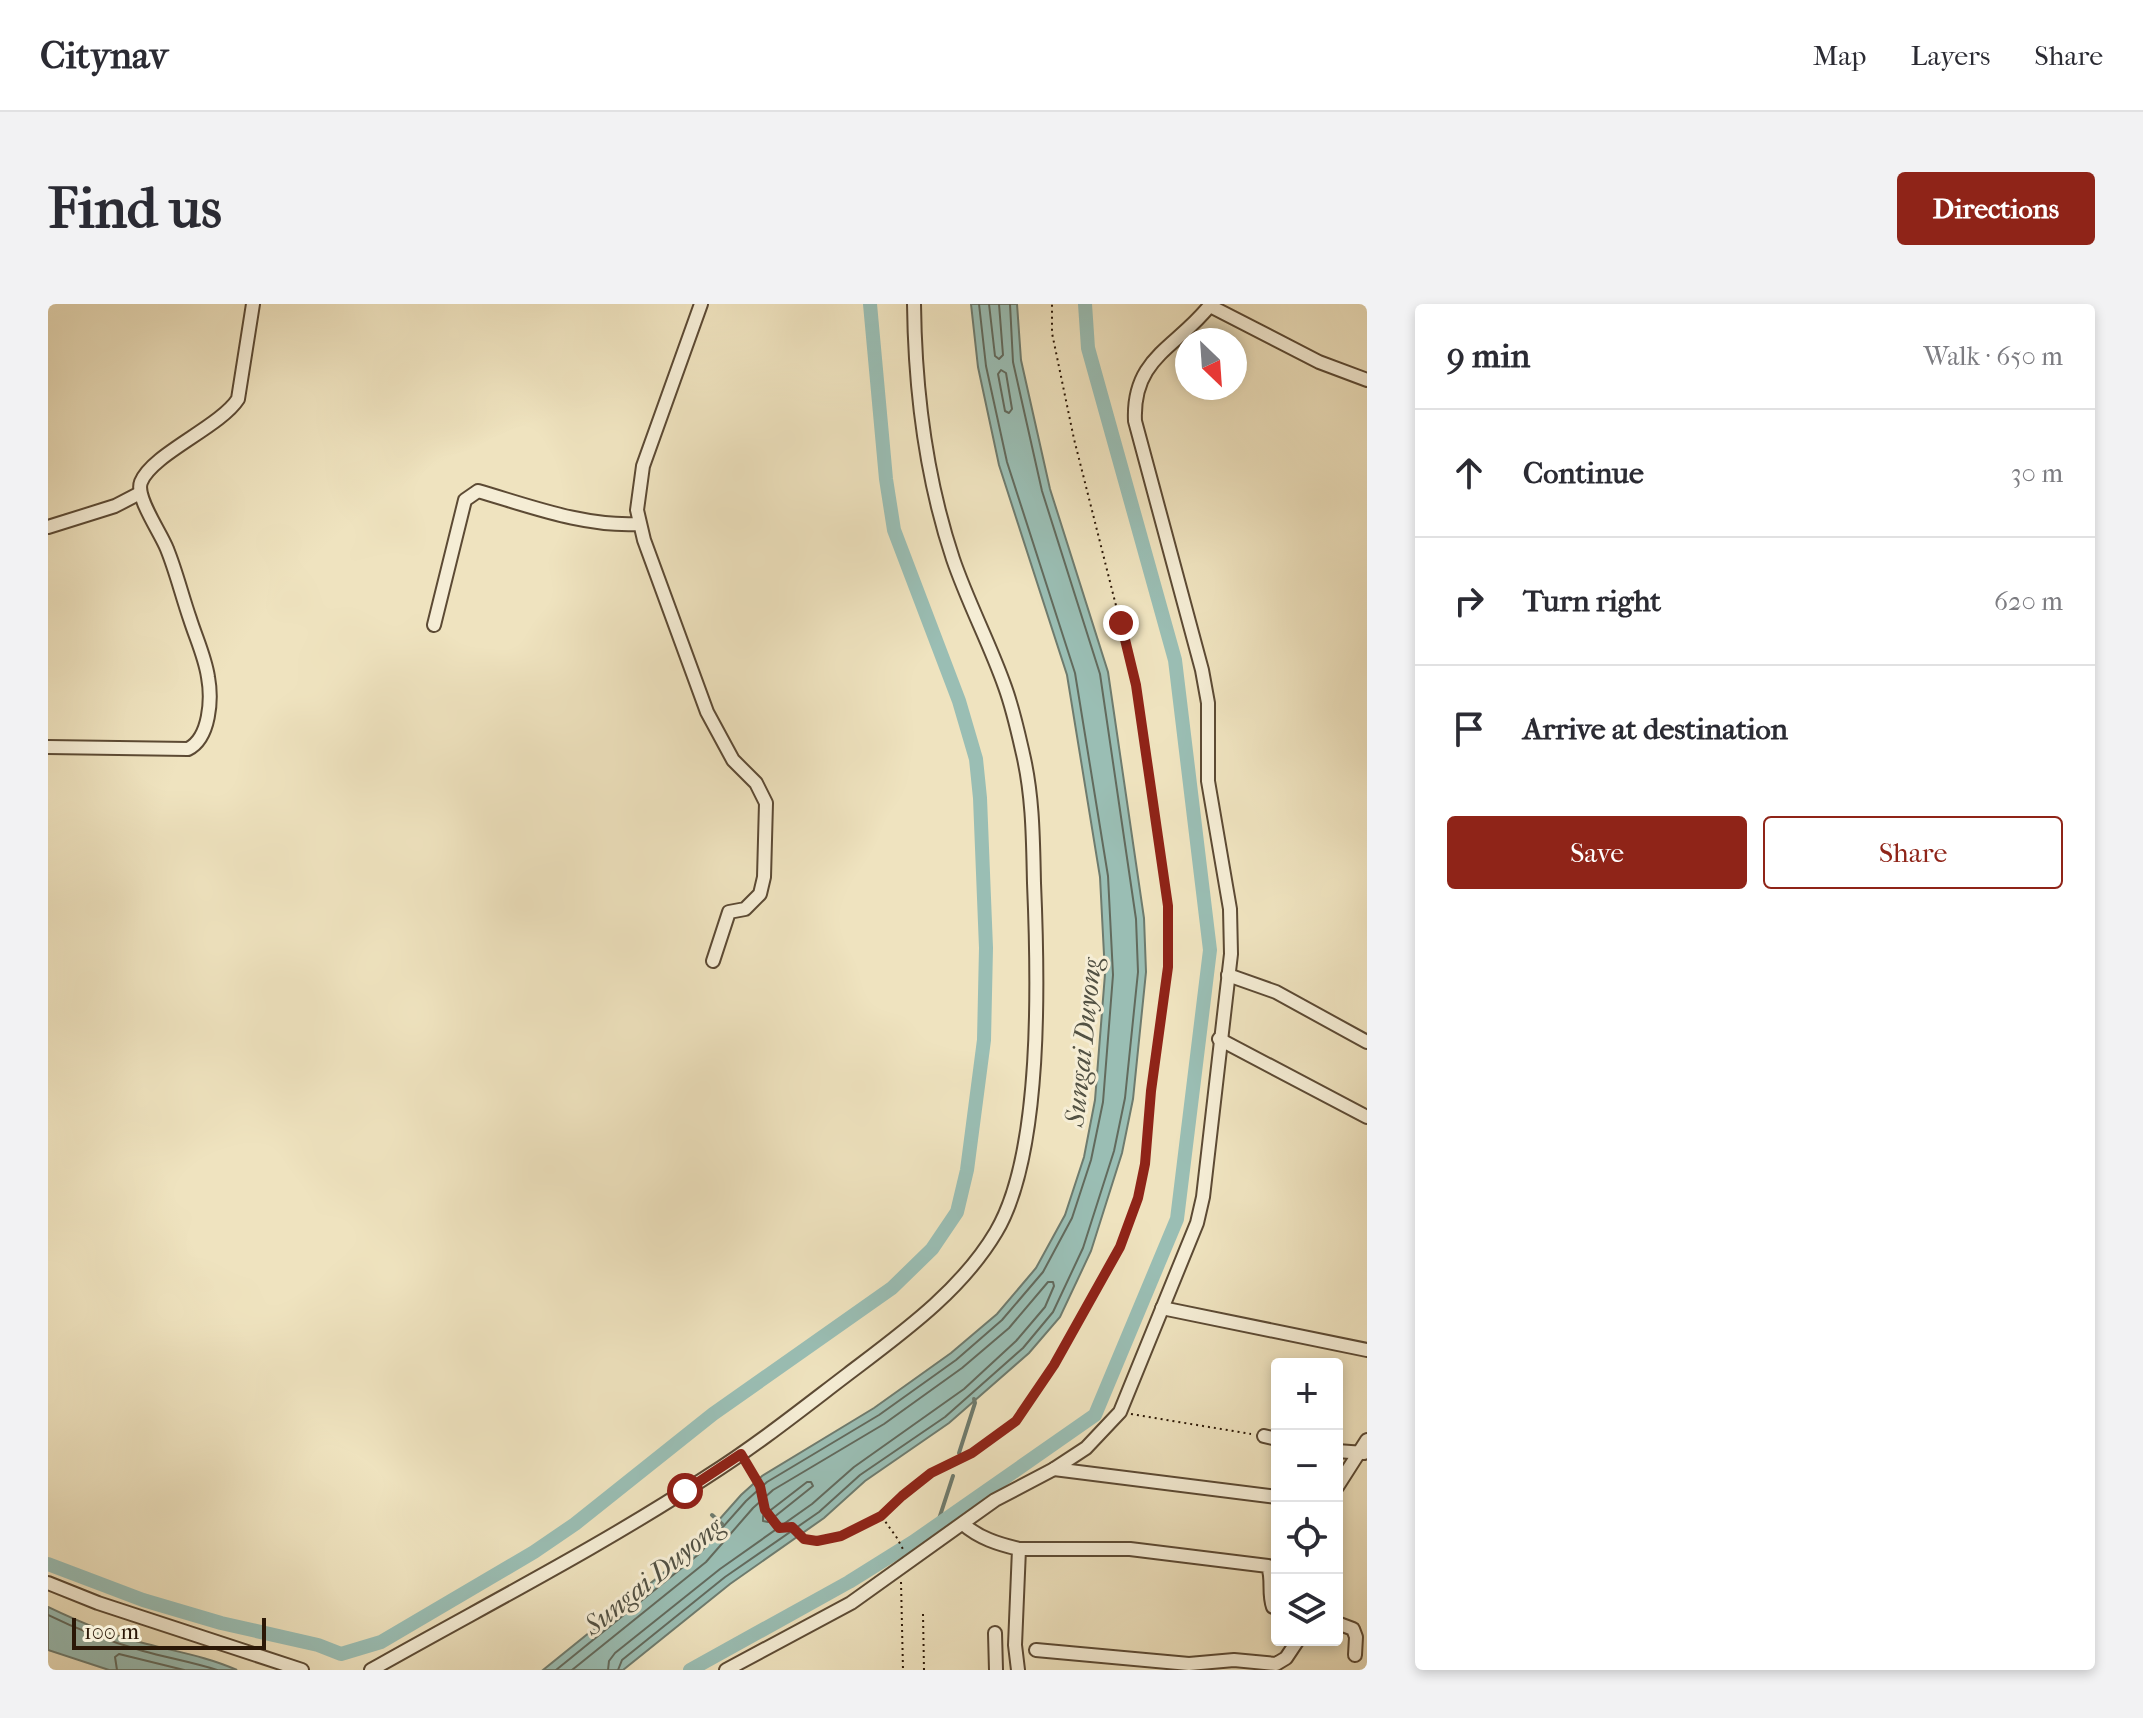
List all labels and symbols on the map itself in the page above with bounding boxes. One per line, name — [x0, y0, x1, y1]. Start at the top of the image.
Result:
north arrow — [1175, 328, 1247, 400]
route end — [1103, 605, 1139, 641]
water label: Sungai Duyong — [1058, 955, 1108, 1129]
route start — [667, 1473, 703, 1509]
water label: Sungai Duyong — [576, 1509, 730, 1643]
scale bar — [72, 1614, 266, 1650]

